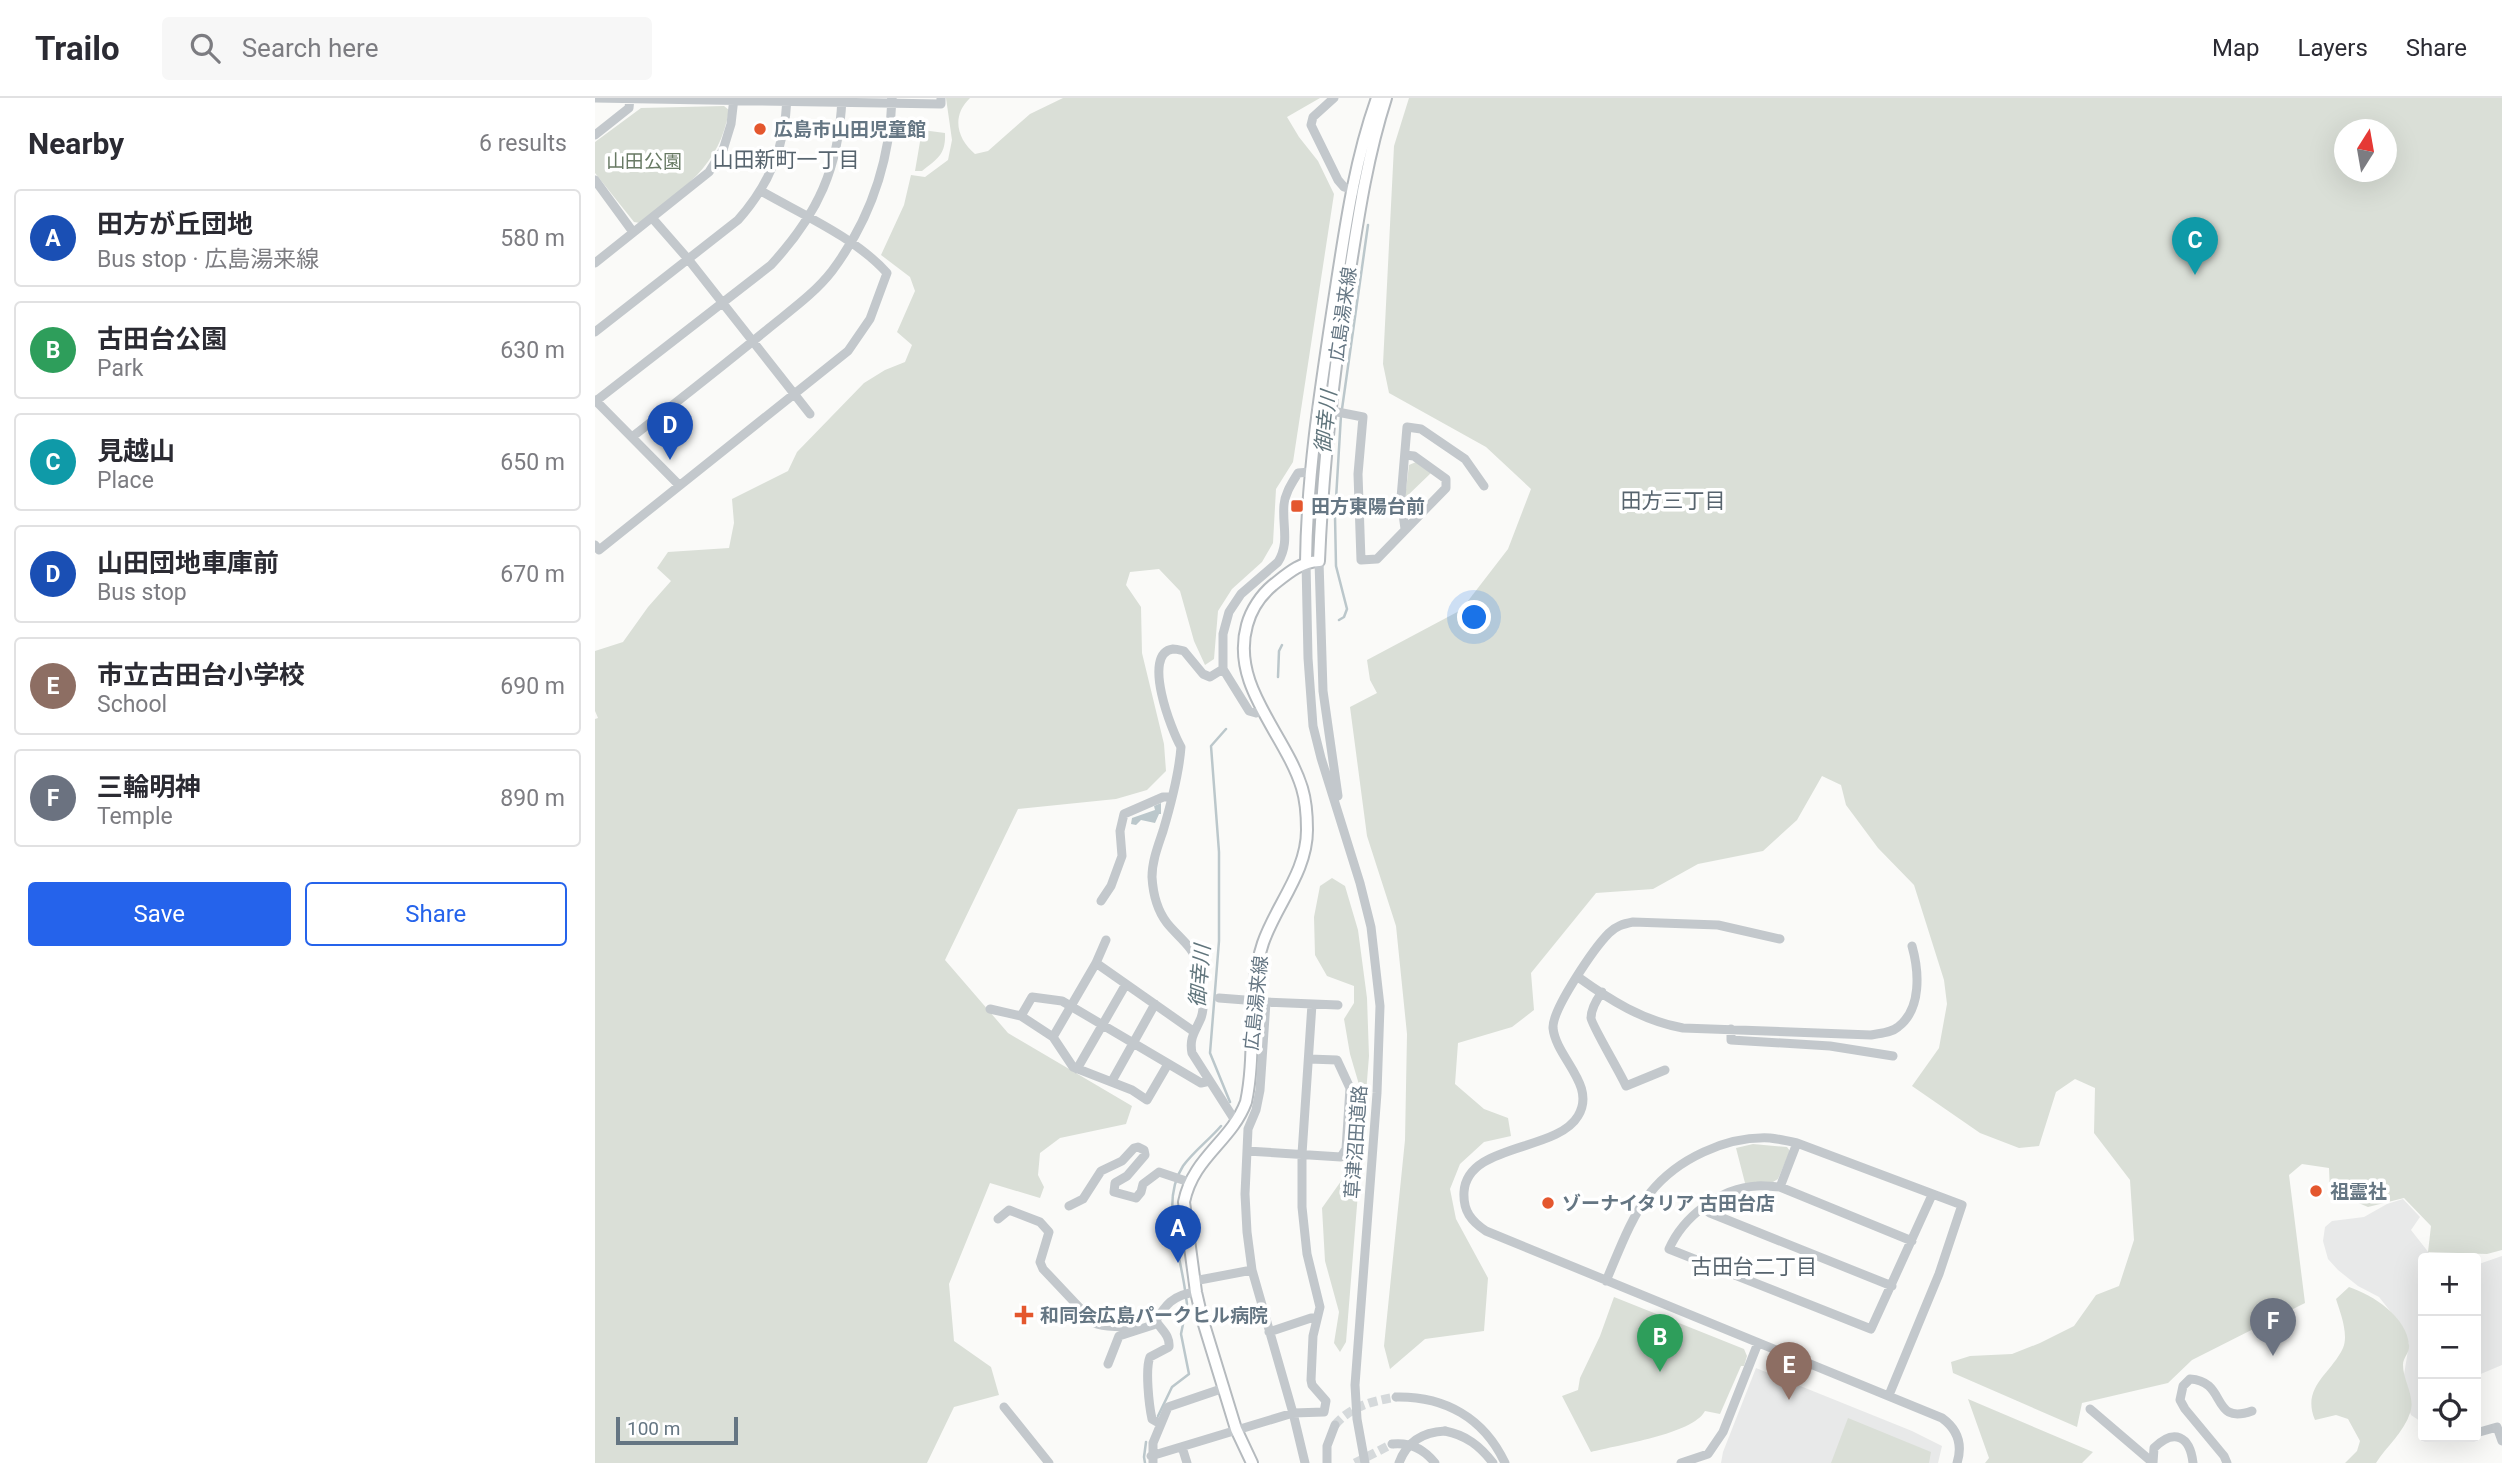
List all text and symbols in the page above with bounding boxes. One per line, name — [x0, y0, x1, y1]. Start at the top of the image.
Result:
search box — [162, 17, 652, 80]
text: Trailo — [35, 29, 120, 68]
icon: search — [186, 29, 224, 67]
text: Search here — [242, 33, 378, 63]
text: Map — [2212, 34, 2260, 62]
text: Layers — [2298, 34, 2368, 62]
text: Share — [2406, 34, 2467, 62]
place label: 広島市山田児童館 — [774, 118, 926, 141]
north arrow — [2334, 119, 2397, 182]
marker: 広島市山田児童館 — [752, 121, 768, 137]
text: Nearby — [28, 126, 124, 161]
text: 6 results — [479, 130, 567, 157]
district label: 山田新町一丁目 — [713, 148, 860, 172]
park label: 山田公園 — [606, 150, 682, 173]
text: 田方が丘団地 — [97, 209, 253, 239]
pin: C — [2172, 217, 2218, 275]
text: A — [45, 225, 61, 252]
text: 580 m — [500, 225, 565, 252]
text: Bus stop · 広島湯来線 — [97, 246, 319, 273]
street label: 広島湯来線 — [1325, 265, 1361, 363]
text: 古田台公園 — [97, 324, 227, 354]
text: B — [46, 337, 60, 364]
text: 630 m — [500, 337, 565, 364]
text: Park — [97, 355, 143, 382]
water label: 御幸川 — [1311, 387, 1341, 455]
pin: D — [647, 402, 693, 460]
text: 見越山 — [97, 436, 175, 466]
text: C — [45, 449, 61, 476]
text: 650 m — [500, 449, 565, 476]
text: Place — [97, 467, 154, 494]
district label: 田方三丁目 — [1621, 489, 1726, 513]
place label: 田方東陽台前 — [1311, 495, 1425, 518]
marker: 田方東陽台前 — [1289, 498, 1305, 514]
text: 山田団地車庫前 — [97, 548, 279, 578]
text: D — [46, 561, 60, 588]
text: 670 m — [500, 561, 565, 588]
text: Bus stop — [97, 579, 187, 606]
your location — [1457, 600, 1491, 634]
text: 市立古田台小学校 — [97, 660, 305, 690]
text: E — [47, 673, 59, 700]
text: 690 m — [500, 673, 565, 700]
text: School — [97, 691, 167, 718]
text: 三輪明神 — [97, 772, 201, 802]
text: F — [47, 785, 59, 812]
text: 890 m — [500, 785, 565, 812]
text: Temple — [97, 803, 173, 830]
button: Save — [28, 882, 291, 946]
button: Share — [305, 882, 567, 946]
water label: 御幸川 — [1185, 942, 1215, 1008]
street label: 広島湯来線 — [1240, 955, 1272, 1051]
street label: 草津沼田道路 — [1341, 1084, 1371, 1200]
place label: 祖霊社 — [2330, 1180, 2387, 1203]
marker: 祖霊社 — [2308, 1183, 2324, 1199]
place label: ゾーナイタリア 古田台店 — [1562, 1192, 1775, 1215]
marker: ゾーナイタリア 古田台店 — [1540, 1195, 1556, 1211]
pin: A — [1155, 1205, 1201, 1263]
map controls — [2418, 1253, 2481, 1442]
button: + — [2418, 1253, 2481, 1316]
district label: 古田台二丁目 — [1691, 1255, 1817, 1279]
pin: F — [2250, 1298, 2296, 1356]
place label: 和同会広島パークヒル病院 — [1040, 1304, 1268, 1327]
marker: 和同会広島パークヒル病院 — [1014, 1305, 1034, 1325]
pin: B — [1637, 1314, 1683, 1372]
button: − — [2418, 1316, 2481, 1379]
pin: E — [1766, 1342, 1812, 1400]
button: locate — [2418, 1379, 2481, 1442]
scale bar — [616, 1414, 739, 1446]
text: 100 m — [627, 1417, 680, 1440]

